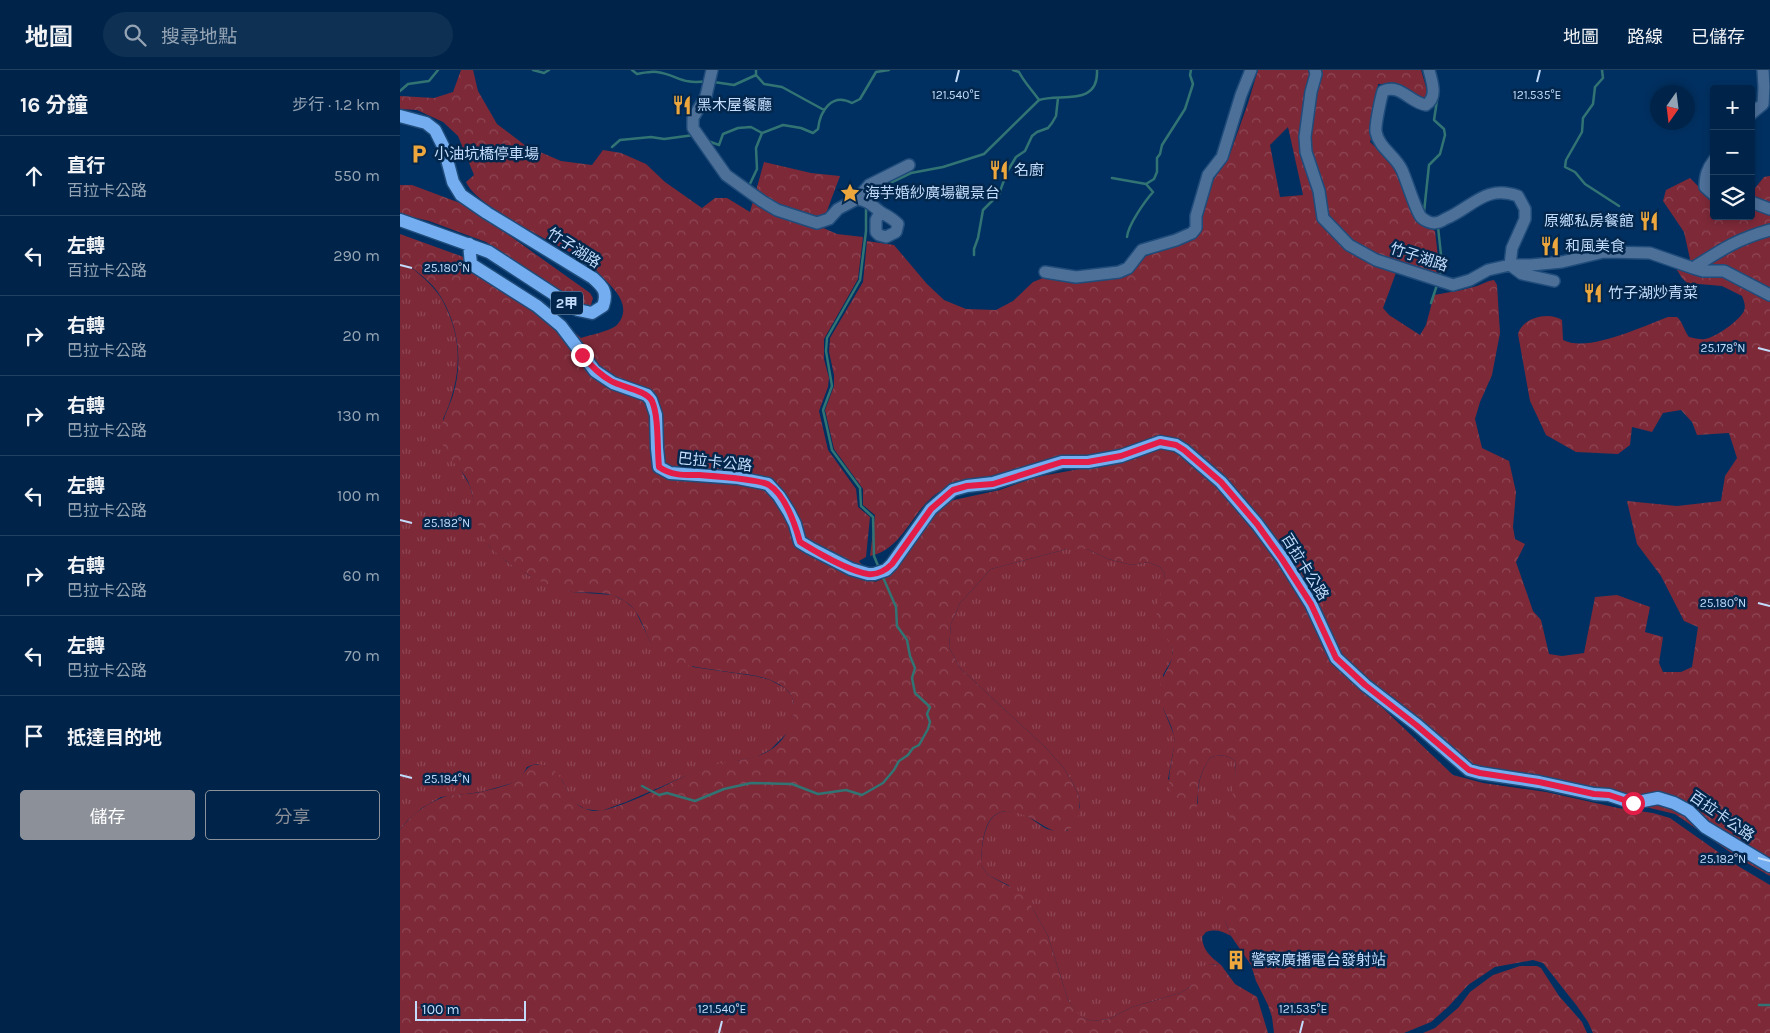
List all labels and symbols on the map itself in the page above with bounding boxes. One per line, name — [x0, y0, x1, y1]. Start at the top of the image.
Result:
north arrow — [1650, 85, 1695, 130]
text: 121.540°E — [932, 88, 980, 102]
text: 121.535°E — [1513, 88, 1561, 102]
restaurant icon: 黑木屋餐廳 — [671, 94, 693, 116]
place label: 黑木屋餐廳 — [697, 96, 772, 114]
parking icon: 小油坑橋停車場 — [408, 143, 430, 165]
place label: 小油坑橋停車場 — [434, 145, 539, 163]
restaurant icon: 名廚 — [988, 159, 1010, 181]
place label: 名廚 — [1014, 161, 1044, 179]
place icon: 海芋婚紗廣場觀景台 — [839, 182, 861, 204]
place label: 海芋婚紗廣場觀景台 — [865, 184, 1000, 202]
restaurant icon: 原鄉私房餐館 — [1638, 210, 1660, 232]
place label: 原鄉私房餐館 — [1544, 212, 1634, 230]
street label: 竹子湖路 — [544, 224, 604, 272]
restaurant icon: 和風美食 — [1539, 235, 1561, 257]
place label: 和風美食 — [1565, 237, 1625, 255]
street label: 竹子湖路 — [1388, 239, 1450, 275]
text: 25.180°N — [424, 261, 470, 275]
restaurant icon: 竹子湖炒青菜 — [1582, 282, 1604, 304]
place label: 竹子湖炒青菜 — [1608, 284, 1698, 302]
road number: 2甲 — [551, 292, 583, 314]
text: 25.178°N — [1700, 341, 1746, 355]
route end — [571, 344, 594, 367]
street label: 巴拉卡公路 — [677, 449, 753, 475]
text: 25.182°N — [424, 516, 470, 530]
street label: 百拉卡公路 — [1277, 530, 1333, 604]
text: 25.180°N — [1700, 596, 1746, 610]
text: 25.184°N — [424, 772, 470, 786]
street label: 百拉卡公路 — [1686, 787, 1758, 845]
route start — [1622, 792, 1645, 815]
text: 25.182°N — [1700, 852, 1746, 866]
building icon: 警察廣播電台發射站 — [1225, 949, 1247, 971]
place label: 警察廣播電台發射站 — [1251, 951, 1386, 969]
scale bar — [415, 998, 526, 1021]
text: 121.540°E — [698, 1002, 746, 1016]
text: 121.535°E — [1279, 1002, 1327, 1016]

